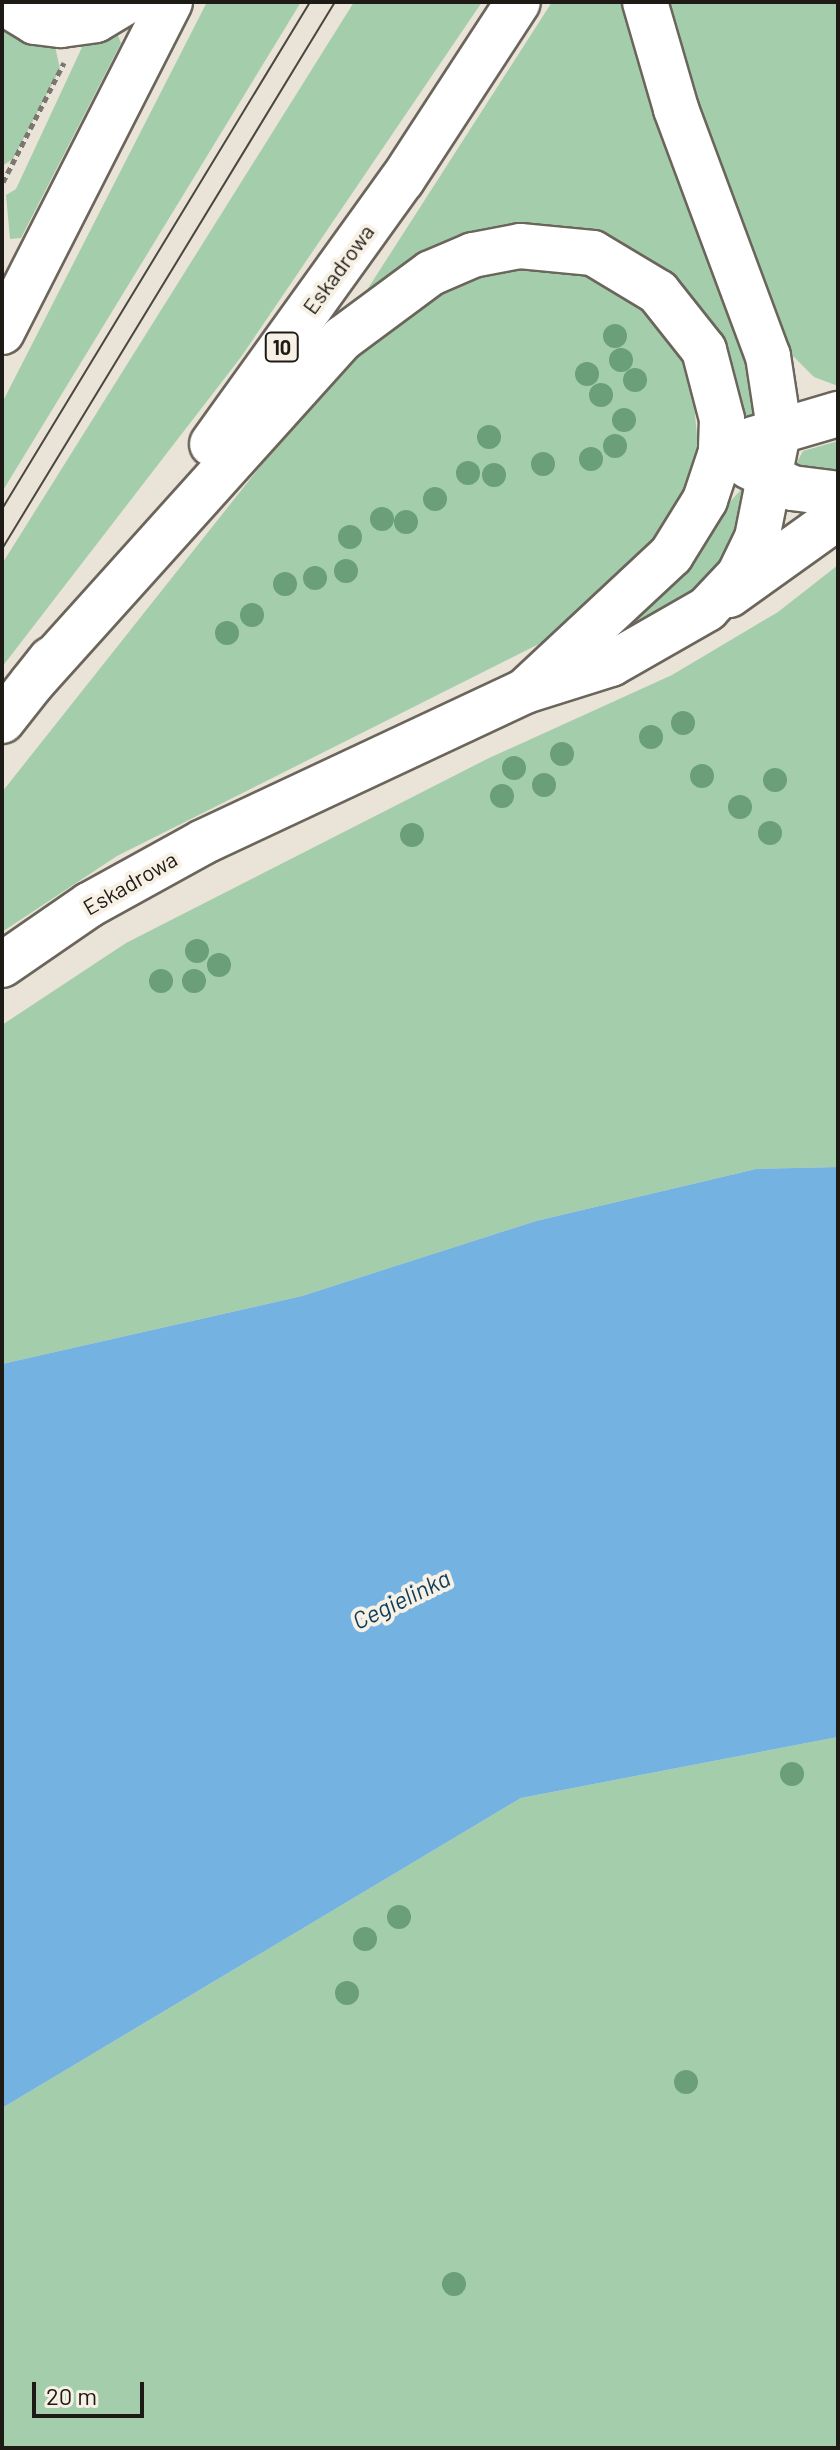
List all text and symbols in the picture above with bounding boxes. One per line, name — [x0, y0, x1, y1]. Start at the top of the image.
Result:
street label: Eskadrowa — [297, 219, 379, 319]
road number: 10 — [264, 331, 300, 363]
street label: Eskadrowa — [78, 845, 182, 921]
water label: Cegielinka — [347, 1563, 455, 1635]
scale bar — [36, 2366, 148, 2416]
text: 20 m — [46, 2381, 97, 2410]

